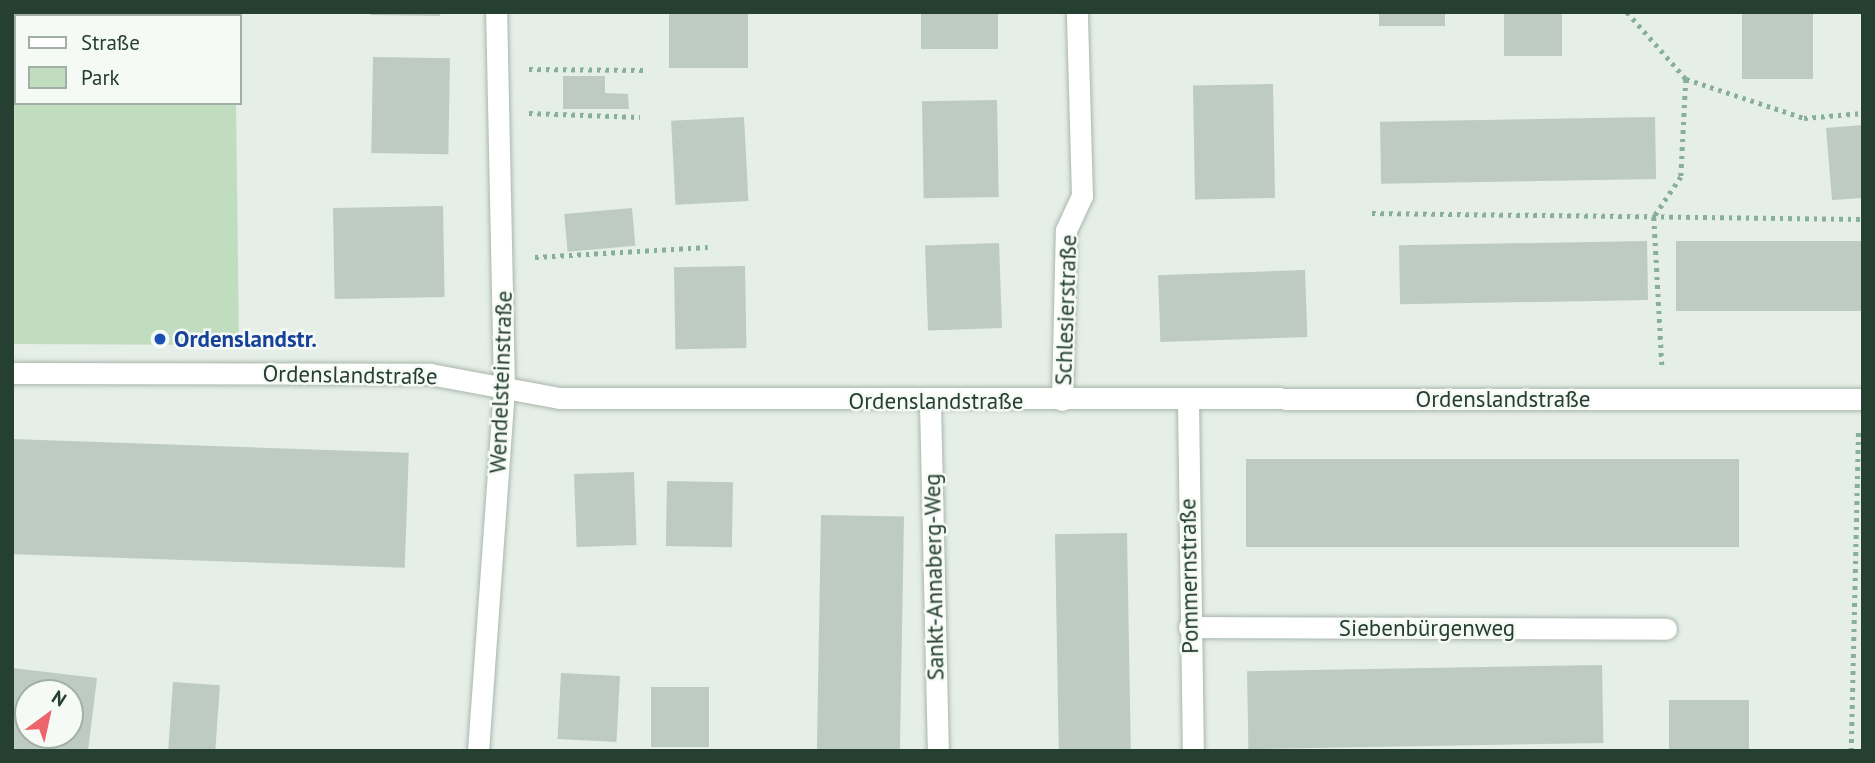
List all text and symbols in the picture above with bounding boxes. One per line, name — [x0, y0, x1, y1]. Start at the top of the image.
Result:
legend — [14, 14, 242, 105]
text: Straße — [81, 29, 140, 56]
text: Park — [81, 64, 120, 91]
street label: Schlesierstraße — [1050, 234, 1082, 386]
street label: Wendelsteinstraße — [484, 290, 518, 474]
place label: Ordenslandstr. — [174, 325, 317, 353]
marker: Ordenslandstr. — [152, 331, 168, 347]
street label: Ordenslandstraße — [262, 360, 438, 390]
street label: Ordenslandstraße — [1416, 385, 1590, 413]
street label: Ordenslandstraße — [849, 387, 1023, 415]
street label: Sankt-Annaberg-Weg — [918, 473, 950, 681]
street label: Pommernstraße — [1174, 498, 1204, 654]
street label: Siebenbürgenweg — [1339, 614, 1515, 642]
north arrow — [14, 679, 84, 749]
text: N — [48, 685, 71, 712]

